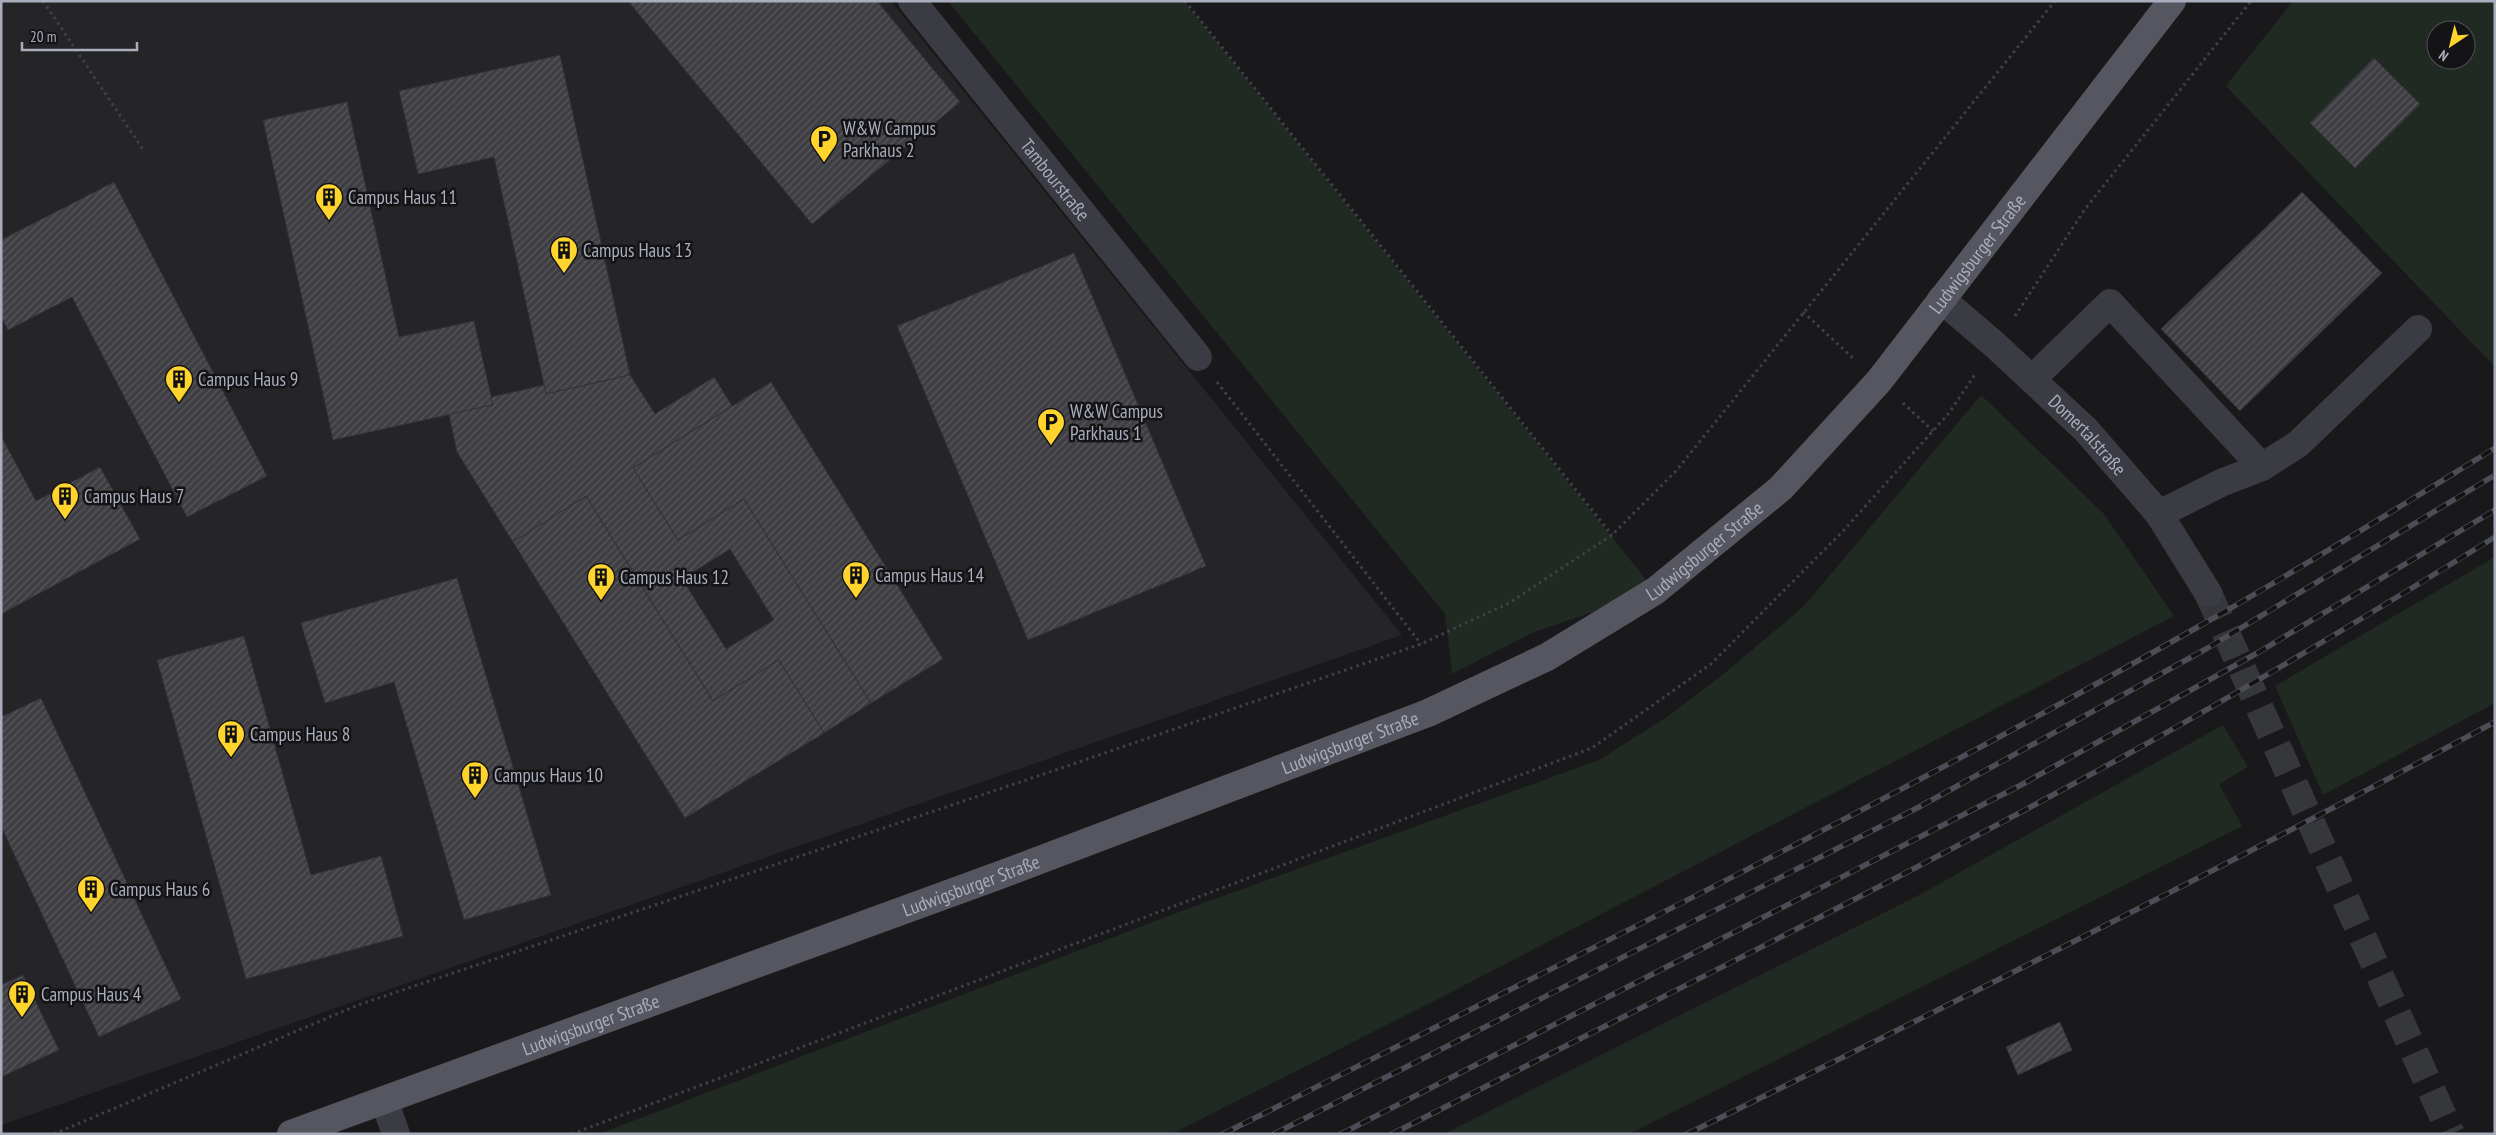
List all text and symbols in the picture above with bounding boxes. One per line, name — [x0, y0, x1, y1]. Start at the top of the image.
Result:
scale bar — [22, 20, 138, 52]
north arrow — [2426, 20, 2476, 70]
text: 20 m — [30, 27, 56, 46]
text: N — [2435, 46, 2452, 65]
place label: W&W Campus Parkhaus 2 — [843, 116, 936, 162]
parking icon: W&W Campus Parkhaus 2 — [809, 124, 839, 163]
street label: Tambourstraße — [1015, 134, 1096, 226]
building icon: Campus Haus 11 — [314, 182, 344, 221]
place label: Campus Haus 11 — [348, 185, 457, 209]
street label: Ludwigsburger Straße — [1923, 189, 2031, 318]
building icon: Campus Haus 13 — [549, 235, 579, 274]
place label: Campus Haus 13 — [583, 238, 692, 262]
building icon: Campus Haus 9 — [164, 364, 194, 403]
place label: Campus Haus 9 — [198, 367, 298, 391]
street label: Domertalstraße — [2043, 389, 2132, 480]
place label: W&W Campus Parkhaus 1 — [1070, 399, 1163, 445]
parking icon: W&W Campus Parkhaus 1 — [1036, 407, 1066, 446]
building icon: Campus Haus 7 — [50, 481, 80, 520]
place label: Campus Haus 7 — [84, 484, 184, 508]
street label: Ludwigsburger Straße — [1641, 496, 1768, 606]
building icon: Campus Haus 14 — [841, 560, 871, 599]
building icon: Campus Haus 12 — [586, 562, 616, 601]
place label: Campus Haus 14 — [875, 563, 984, 587]
place label: Campus Haus 12 — [620, 565, 729, 589]
street label: Ludwigsburger Straße — [1278, 706, 1422, 779]
building icon: Campus Haus 8 — [216, 719, 246, 758]
place label: Campus Haus 8 — [250, 722, 350, 746]
building icon: Campus Haus 10 — [460, 760, 490, 799]
place label: Campus Haus 10 — [494, 763, 603, 787]
street label: Ludwigsburger Straße — [899, 849, 1043, 922]
building icon: Campus Haus 6 — [76, 874, 106, 913]
place label: Campus Haus 6 — [110, 877, 210, 901]
building icon: Campus Haus 4 — [7, 979, 37, 1018]
place label: Campus Haus 4 — [41, 982, 142, 1006]
street label: Ludwigsburger Straße — [519, 988, 663, 1061]

